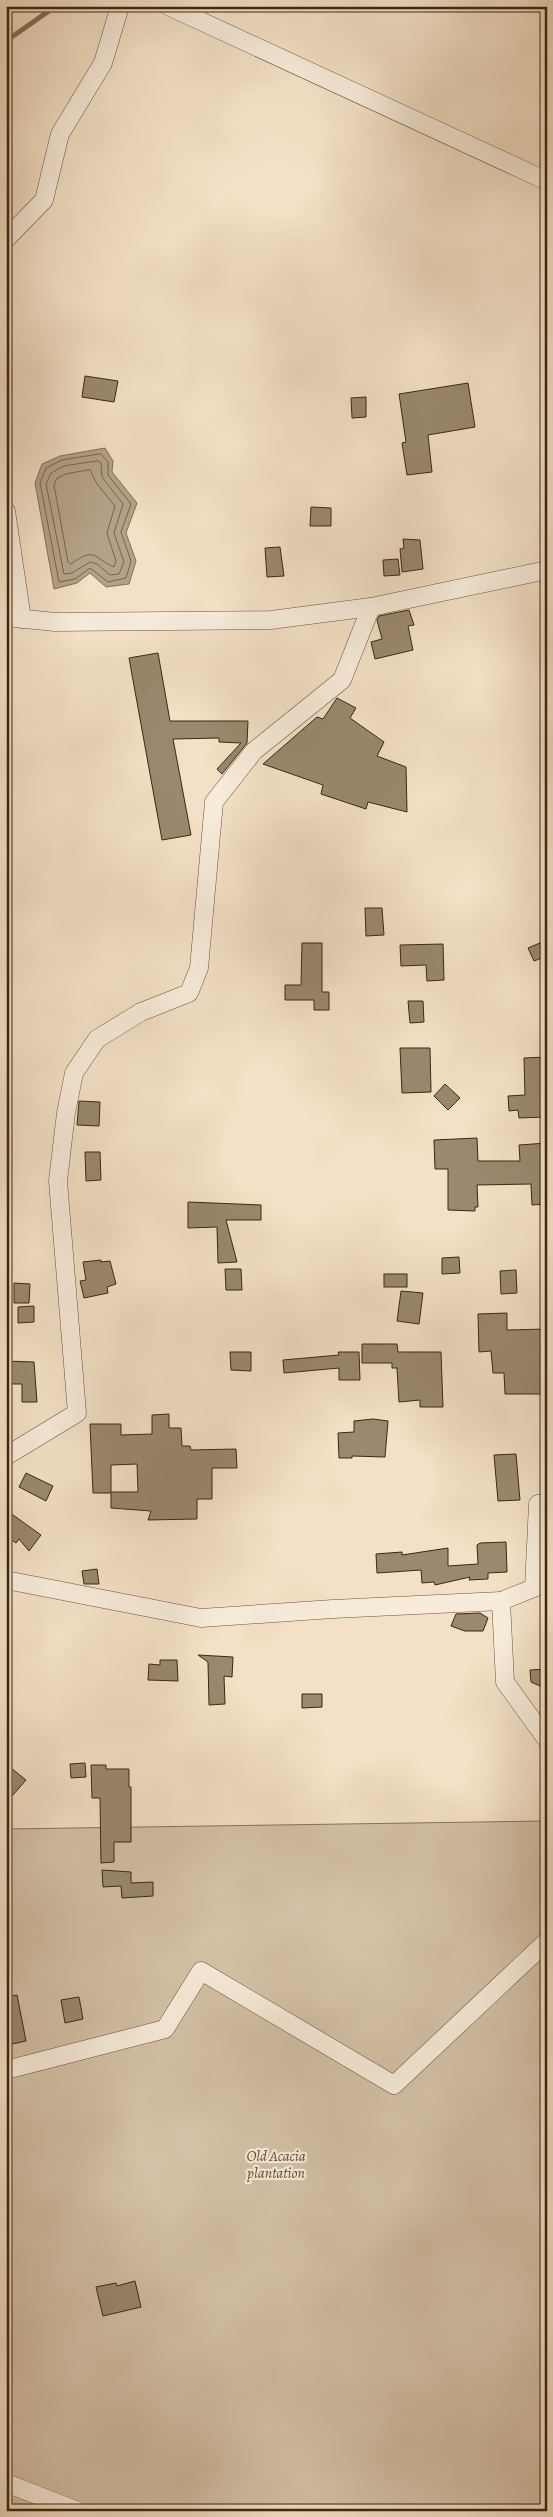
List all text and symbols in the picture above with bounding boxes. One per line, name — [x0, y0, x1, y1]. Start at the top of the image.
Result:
park label: Old Acacia plantation — [246, 2146, 306, 2183]

